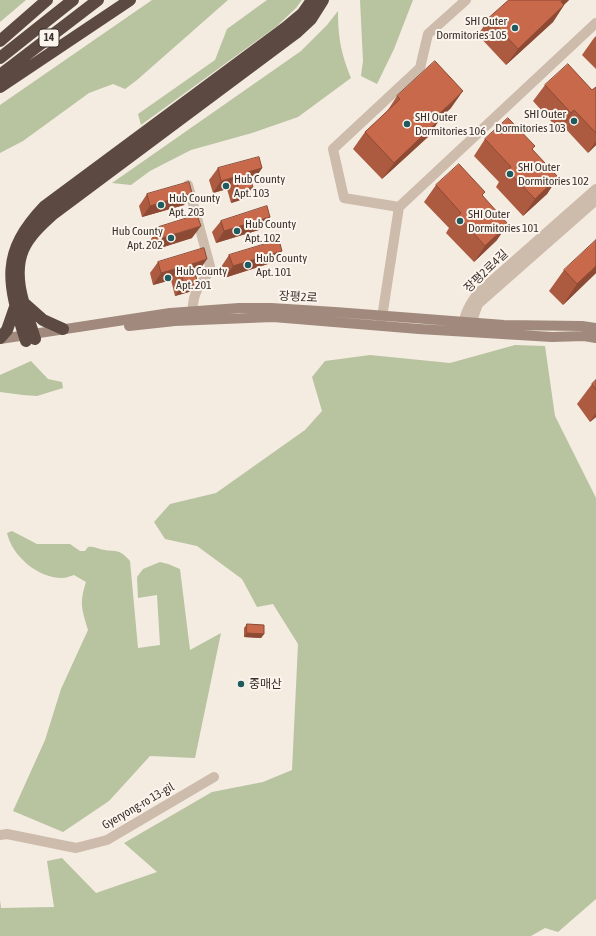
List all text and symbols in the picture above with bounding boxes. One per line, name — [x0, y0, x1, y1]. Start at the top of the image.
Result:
place label: SHI Outer Dormitories 105 — [436, 14, 507, 42]
marker: SHI Outer Dormitories 105 — [510, 23, 520, 33]
road number: 14 — [39, 29, 59, 47]
place label: SHI Outer Dormitories 103 — [495, 107, 566, 135]
place label: SHI Outer Dormitories 106 — [415, 110, 486, 138]
marker: SHI Outer Dormitories 103 — [569, 116, 579, 126]
marker: SHI Outer Dormitories 106 — [402, 119, 412, 129]
place label: SHI Outer Dormitories 102 — [518, 160, 589, 188]
marker: SHI Outer Dormitories 102 — [505, 169, 515, 179]
place label: Hub County Apt. 103 — [234, 172, 285, 200]
marker: Hub County Apt. 103 — [221, 181, 231, 191]
place label: Hub County Apt. 203 — [169, 191, 220, 219]
marker: Hub County Apt. 203 — [156, 200, 166, 210]
place label: SHI Outer Dormitories 101 — [468, 207, 539, 235]
marker: SHI Outer Dormitories 101 — [455, 216, 465, 226]
place label: Hub County Apt. 102 — [245, 217, 296, 245]
place label: Hub County Apt. 202 — [112, 224, 163, 252]
marker: Hub County Apt. 102 — [232, 226, 242, 236]
marker: Hub County Apt. 202 — [166, 233, 176, 243]
street label: 장평2로4길 — [461, 247, 511, 295]
place label: Hub County Apt. 101 — [256, 251, 307, 279]
marker: Hub County Apt. 101 — [243, 260, 253, 270]
place label: Hub County Apt. 201 — [176, 264, 227, 292]
marker: Hub County Apt. 201 — [163, 273, 173, 283]
street label: 장평2로 — [278, 289, 318, 305]
place label: 중매산 — [249, 677, 282, 691]
marker: 중매산 — [236, 679, 246, 689]
street label: Gyeryong-ro 13-gil — [99, 780, 177, 832]

